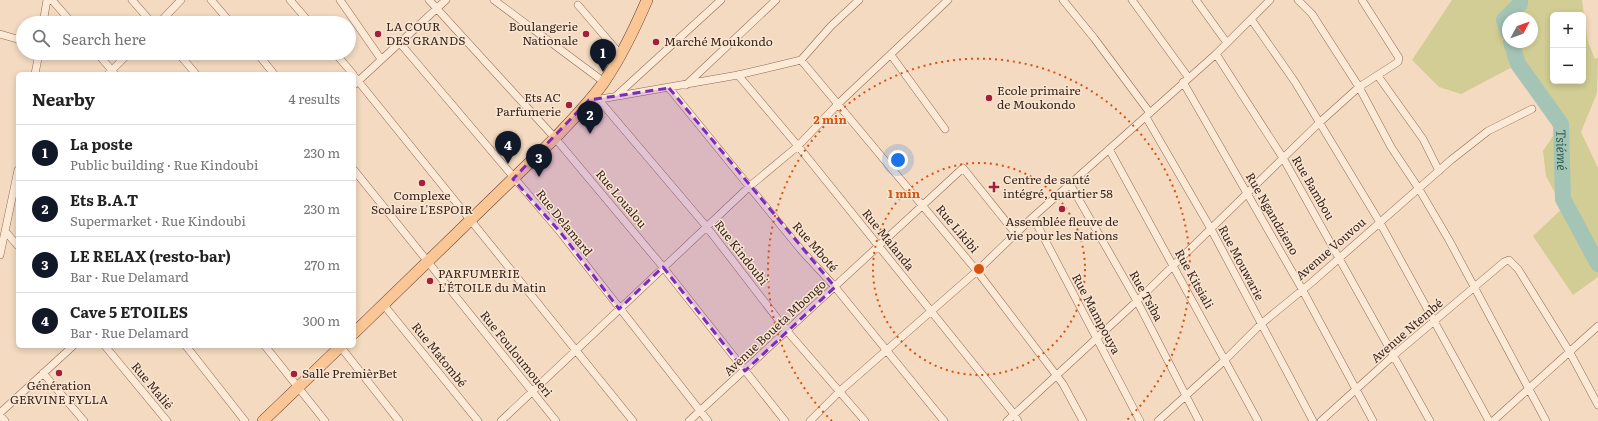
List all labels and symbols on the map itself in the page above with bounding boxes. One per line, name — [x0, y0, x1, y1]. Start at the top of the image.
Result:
north arrow — [1502, 12, 1538, 48]
place label: LA COUR DES GRANDS — [386, 17, 465, 49]
place label: Boulangerie Nationale — [509, 17, 578, 49]
marker: LA COUR DES GRANDS — [373, 29, 383, 39]
marker: Boulangerie Nationale — [581, 29, 591, 39]
place label: Marché Moukondo — [664, 32, 773, 50]
marker: Marché Moukondo — [651, 37, 661, 47]
pin: 1 — [590, 39, 616, 72]
place label: Ecole primaire de Moukondo — [997, 81, 1081, 113]
place label: Ets AC Parfumerie — [496, 88, 561, 120]
marker: Ecole primaire de Moukondo — [984, 93, 994, 103]
marker: Ets AC Parfumerie — [564, 100, 574, 110]
pin: 2 — [577, 101, 603, 134]
text: 2 min — [813, 110, 847, 128]
water label: Tsiémé — [1552, 129, 1572, 171]
pin: 4 — [495, 131, 521, 164]
pin: 3 — [526, 144, 552, 177]
your location — [888, 150, 908, 170]
street label: Rue Bambou — [1288, 152, 1340, 223]
street label: Rue Loualou — [592, 165, 652, 232]
street label: Rue Ngandzieno — [1242, 169, 1304, 258]
place label: Centre de santé intégré, quartier 58 — [1003, 170, 1113, 202]
marker: Complexe Scolaire L'ESPOIR — [417, 178, 427, 188]
marker: Centre de santé intégré, quartier 58 — [988, 181, 1000, 193]
text: 1 min — [888, 184, 921, 202]
street label: Rue Delamard — [532, 185, 598, 260]
place label: Complexe Scolaire L'ESPOIR — [371, 186, 473, 218]
street label: Rue Likibi — [932, 200, 983, 257]
marker: Assemblée fleuve de vie pour les Nations — [1057, 204, 1067, 214]
street label: Rue Malanda — [858, 205, 920, 274]
place label: Assemblée fleuve de vie pour les Nations — [1005, 212, 1119, 244]
street label: Avenue Vouvou — [1291, 212, 1370, 284]
street label: Rue Kindoubi — [711, 216, 773, 289]
street label: Rue Mboté — [789, 217, 843, 275]
street label: Rue Mouwarie — [1214, 222, 1269, 303]
street label: Rue Kitsiali — [1171, 245, 1219, 312]
centre of rings — [972, 262, 986, 276]
place label: PARFUMERIE L'ÉTOILE du Matin — [438, 264, 546, 296]
street label: Rue Tsiba — [1126, 267, 1168, 325]
street label: Rue Mampouya — [1068, 270, 1126, 357]
street label: Avenue Boueta Mbongo — [719, 275, 829, 380]
marker: PARFUMERIE L'ÉTOILE du Matin — [425, 276, 435, 286]
street label: Avenue Ntembé — [1366, 294, 1446, 367]
street label: Rue Fouloumoueri — [476, 306, 557, 400]
street label: Rue Matombé — [408, 318, 472, 391]
street label: Rue Malié — [128, 358, 178, 413]
place label: Salle PremièrBet — [302, 364, 397, 382]
marker: Génération GERVINE FYLLA — [54, 368, 64, 378]
marker: Salle PremièrBet — [289, 369, 299, 379]
place label: Génération GERVINE FYLLA — [10, 376, 108, 408]

